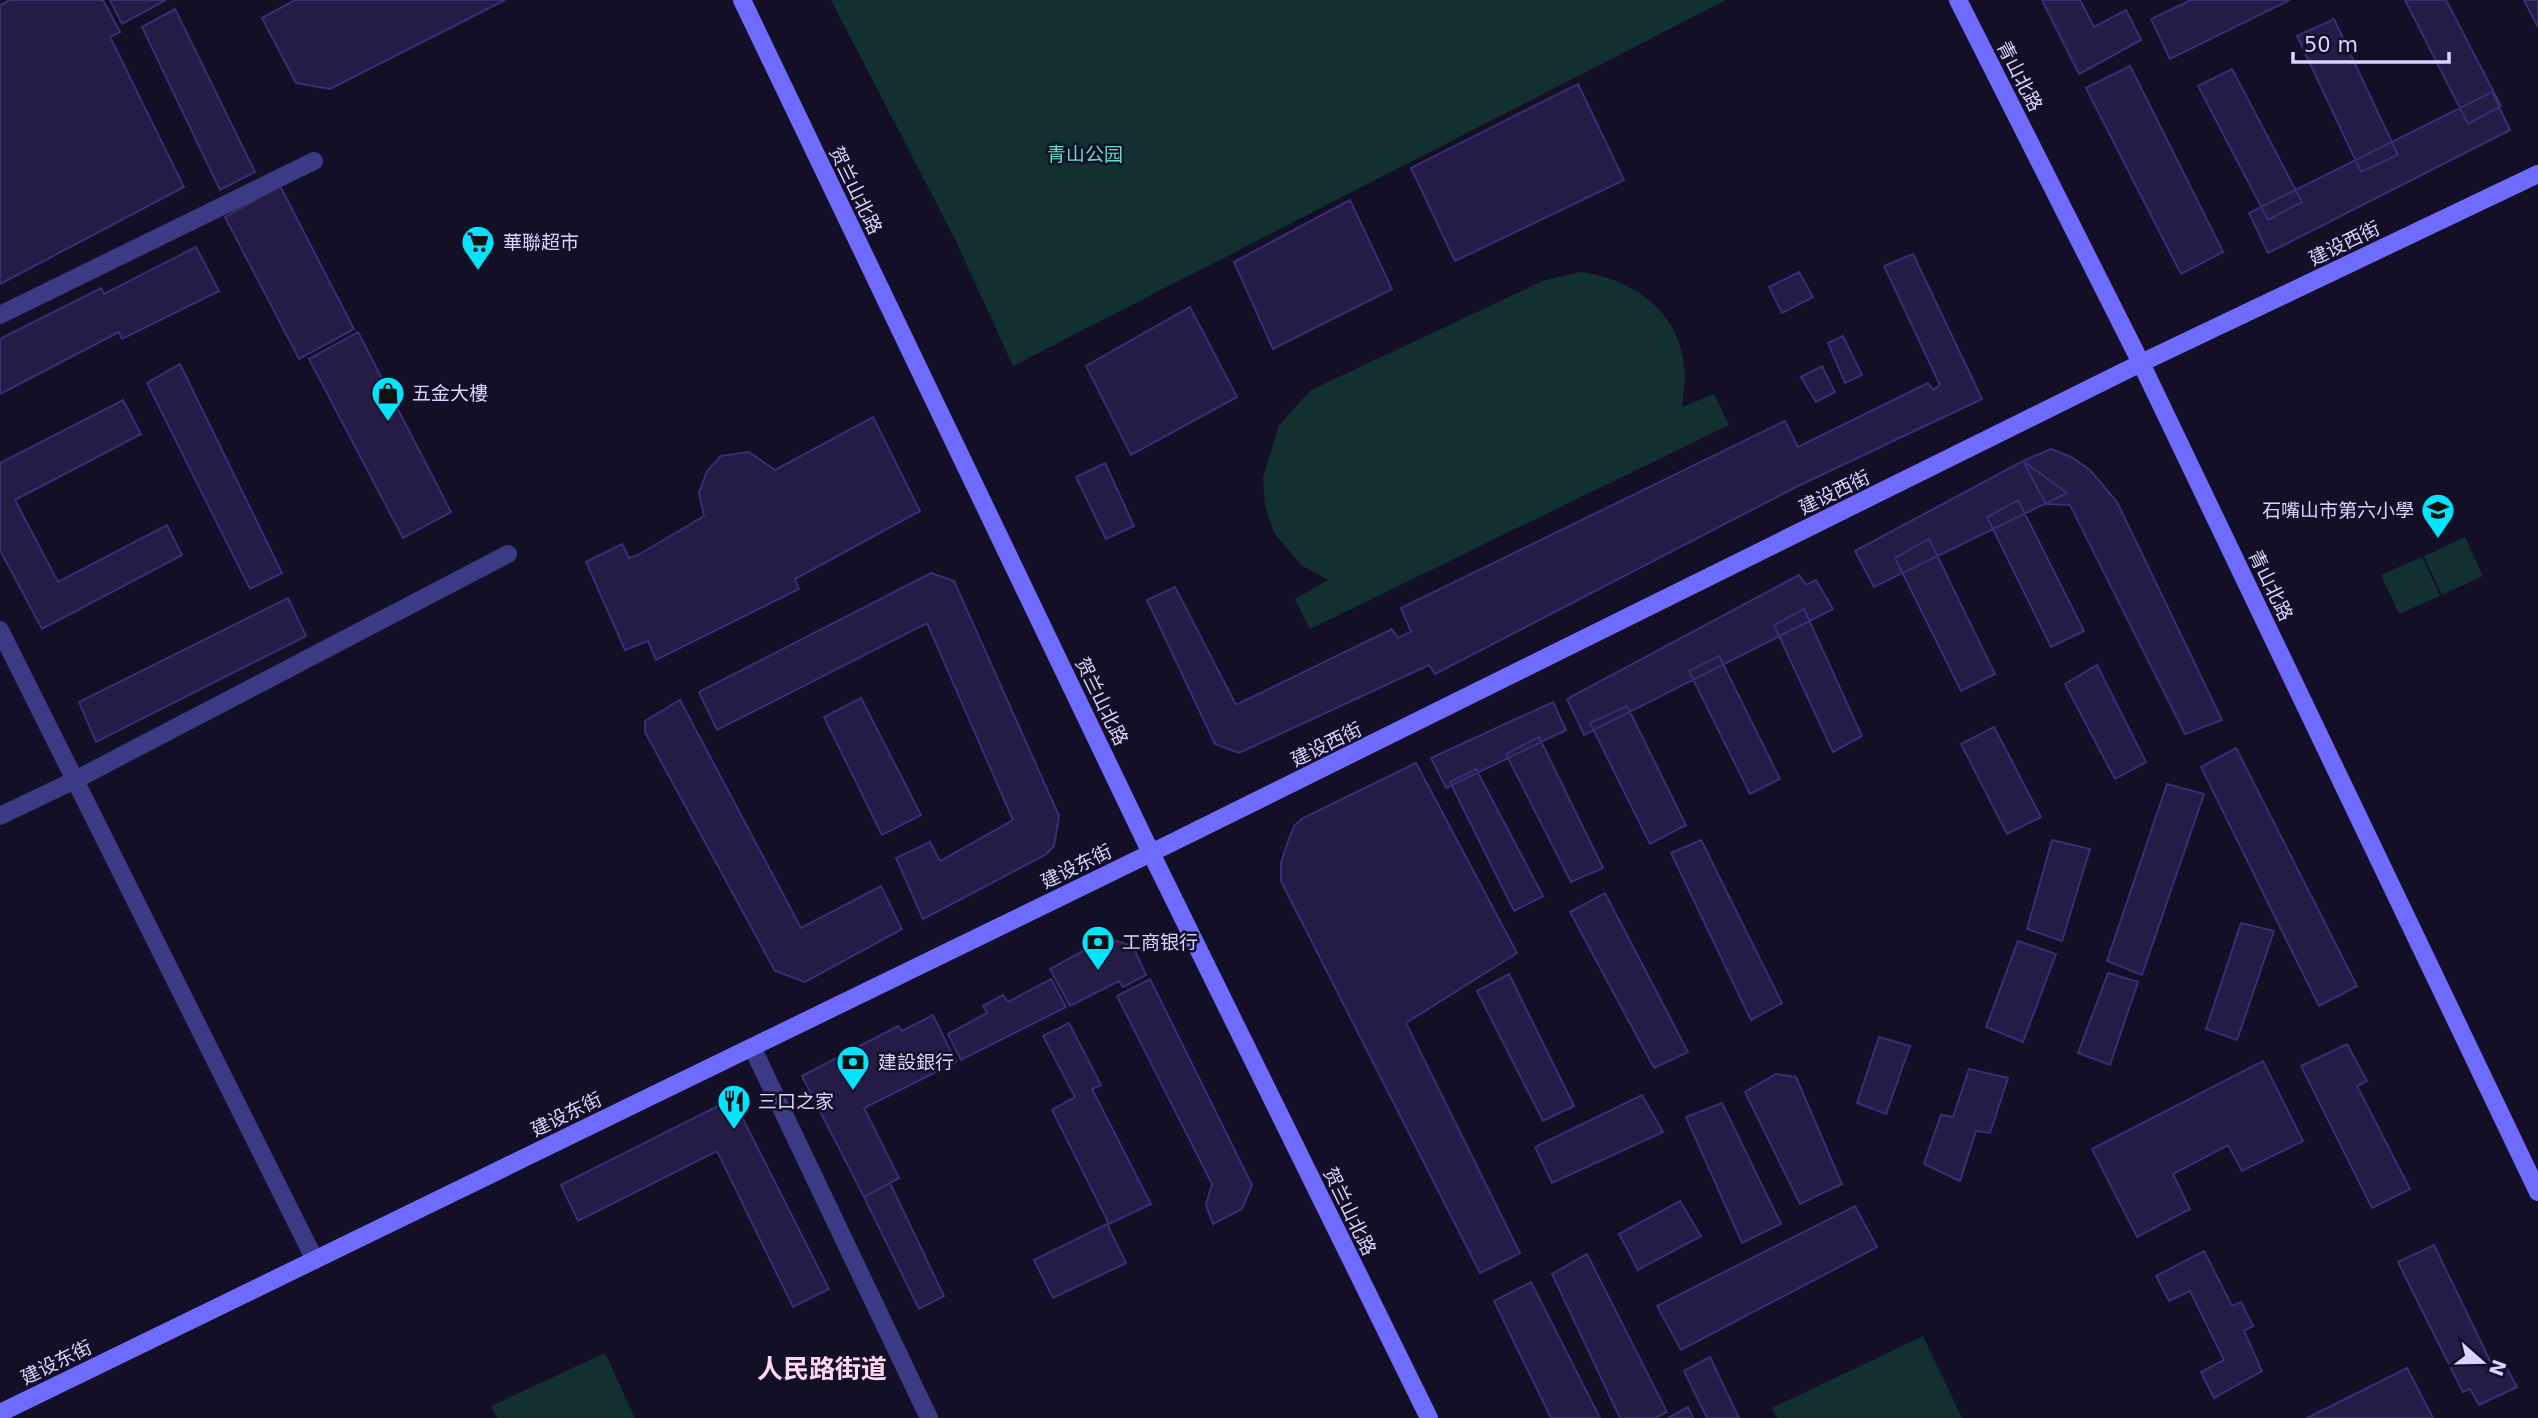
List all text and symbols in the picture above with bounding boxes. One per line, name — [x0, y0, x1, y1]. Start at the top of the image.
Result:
scale bar — [2293, 21, 2449, 65]
text: 50 m — [2304, 33, 2358, 57]
street label: 青山北路 — [1993, 37, 2047, 115]
street label: 贺兰山北路 — [825, 142, 887, 238]
park label: 青山公园 — [1047, 143, 1123, 165]
street label: 建设西街 — [2305, 216, 2383, 270]
supermarket icon: 華聯超市 — [459, 223, 497, 272]
place label: 華聯超市 — [503, 231, 579, 253]
shop icon: 五金大樓 — [369, 374, 407, 423]
place label: 五金大樓 — [412, 382, 488, 404]
street label: 建设西街 — [1795, 465, 1873, 519]
school or university icon: 石嘴山市第六小學 — [2419, 491, 2457, 540]
place label: 石嘴山市第六小學 — [2262, 499, 2414, 521]
street label: 青山北路 — [2244, 546, 2298, 624]
street label: 贺兰山北路 — [1071, 653, 1133, 749]
street label: 建设西街 — [1287, 717, 1365, 771]
street label: 建设东街 — [1037, 839, 1115, 893]
bank icon: 工商银行 — [1079, 923, 1117, 972]
place label: 工商银行 — [1122, 931, 1198, 953]
bank icon: 建設銀行 — [834, 1043, 872, 1092]
place label: 建設銀行 — [878, 1051, 954, 1073]
restaurant icon: 三口之家 — [715, 1082, 753, 1131]
street label: 建设东街 — [527, 1087, 605, 1141]
place label: 三口之家 — [758, 1090, 834, 1112]
street label: 贺兰山北路 — [1319, 1163, 1381, 1259]
north arrow — [2447, 1327, 2517, 1397]
street label: 建设东街 — [17, 1335, 95, 1389]
district label: 人民路街道 — [757, 1354, 887, 1384]
text: N — [2485, 1357, 2511, 1379]

